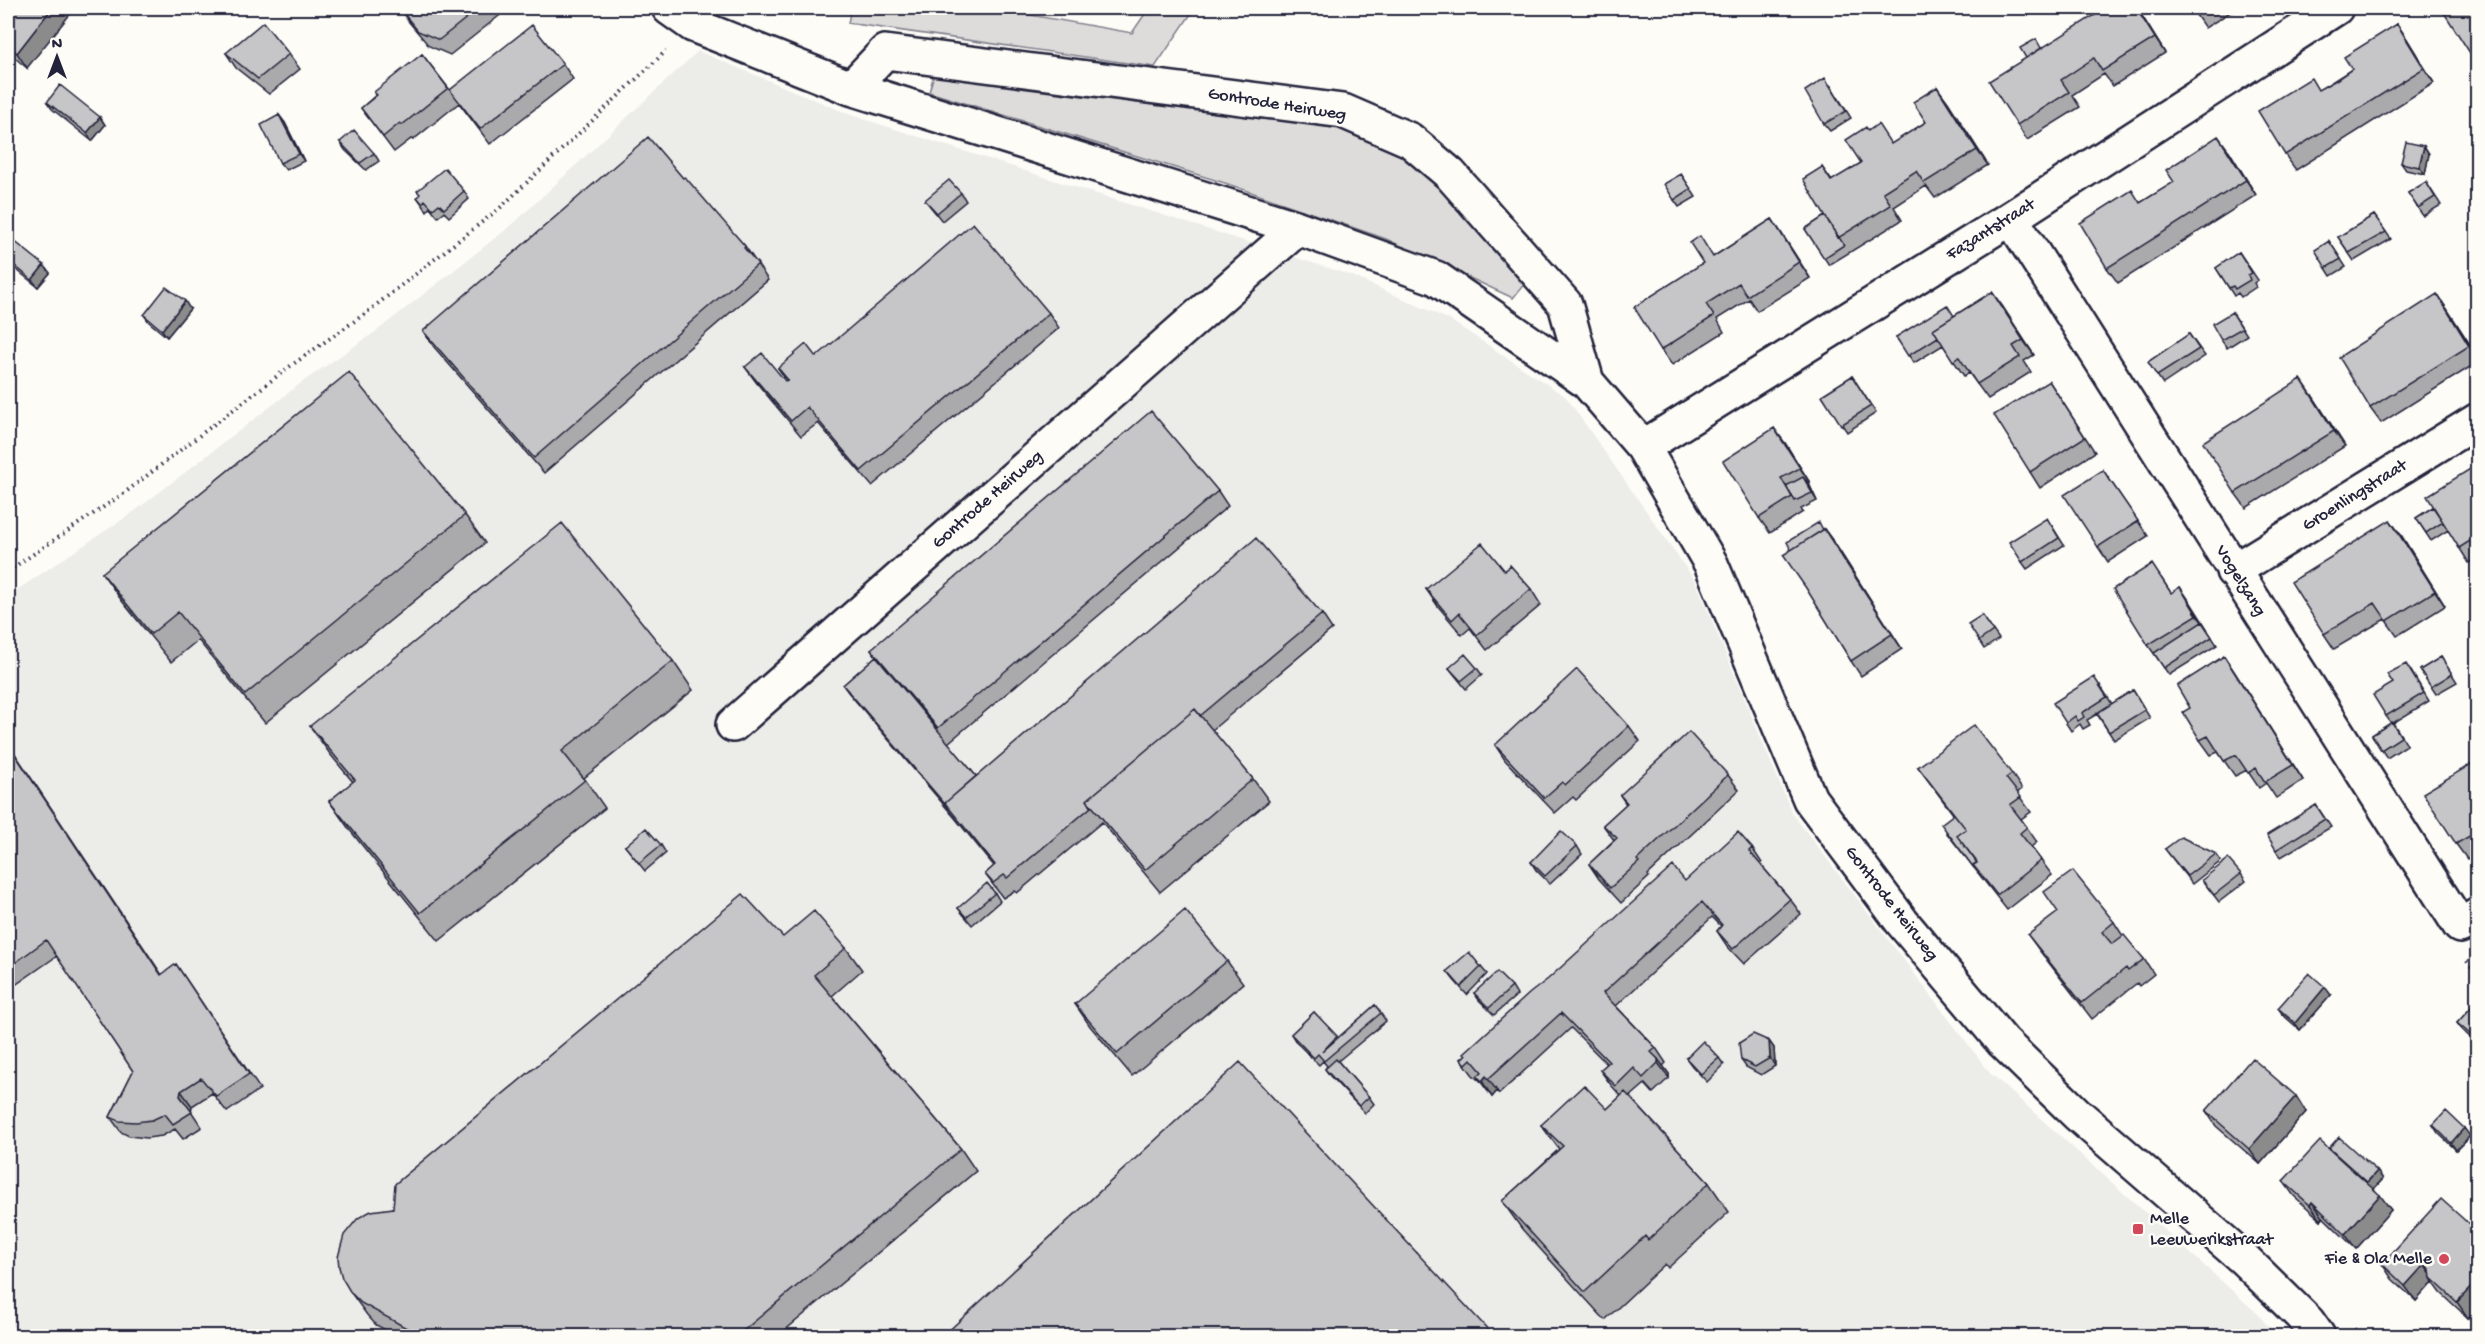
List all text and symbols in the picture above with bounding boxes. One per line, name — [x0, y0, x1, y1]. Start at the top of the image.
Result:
north arrow — [27, 27, 87, 87]
text: N — [52, 36, 63, 55]
street label: Gontrode Heirweg — [1206, 84, 1348, 126]
street label: Fazantstraat — [1942, 194, 2041, 266]
street label: Gontrode Heirweg — [928, 446, 1048, 554]
street label: Groenlingstraat — [2299, 455, 2413, 537]
street label: Vogelzang — [2209, 541, 2270, 620]
street label: Gontrode Heirweg — [1840, 842, 1942, 966]
place label: Melle Leeuwerikstraat — [2150, 1209, 2274, 1251]
marker: Melle Leeuwerikstraat — [2131, 1222, 2145, 1236]
place label: Fie & Ola Melle — [2324, 1249, 2433, 1270]
marker: Fie & Ola Melle — [2437, 1252, 2451, 1266]

